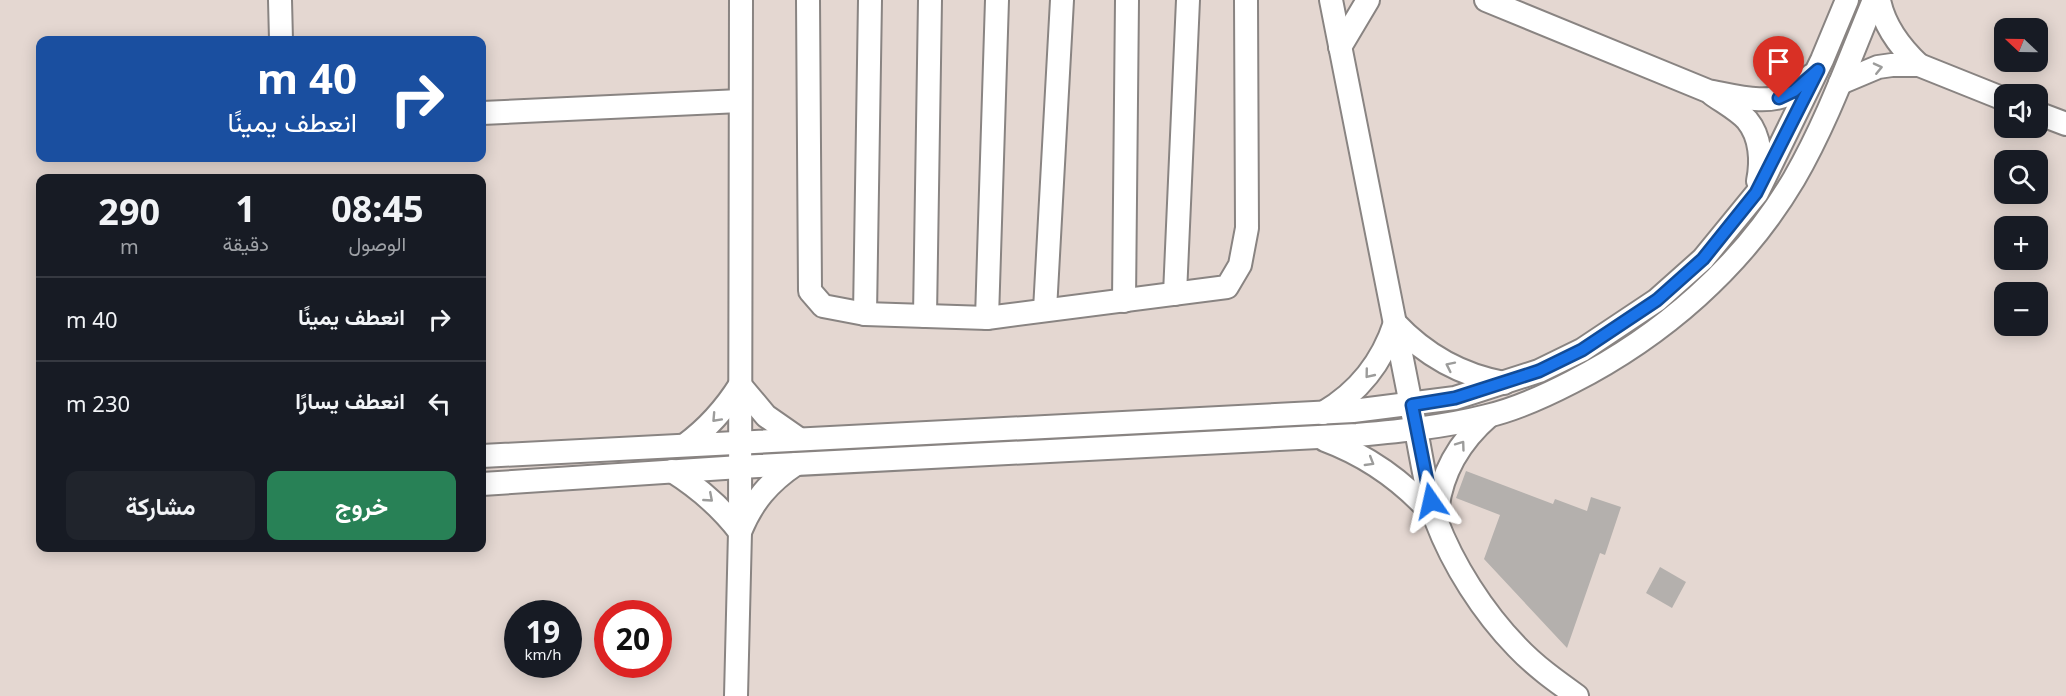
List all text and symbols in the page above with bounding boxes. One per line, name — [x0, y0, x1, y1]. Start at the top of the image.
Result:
north arrow — [1994, 18, 2048, 72]
map controls — [1994, 18, 2048, 336]
pin — [1753, 36, 1804, 98]
icon: arrive — [1762, 45, 1795, 78]
text: 40 m — [257, 49, 357, 106]
icon: right — [378, 60, 456, 138]
one-way arrow — [1873, 62, 1883, 75]
button: sound — [1994, 84, 2048, 138]
text: انعطف يمينًا — [227, 103, 357, 140]
button: search — [1994, 150, 2048, 204]
text: 1 — [235, 184, 256, 233]
text: 08:45 — [331, 184, 424, 233]
text: 290 — [98, 187, 160, 236]
button: + — [1994, 216, 2048, 270]
text: دقيقة — [223, 230, 269, 257]
text: الوصول — [349, 230, 406, 257]
text: m — [120, 233, 139, 260]
button: − — [1994, 282, 2048, 336]
text: انعطف يمينًا — [298, 301, 405, 331]
icon: right — [423, 303, 456, 336]
text: 40 m — [66, 304, 117, 334]
one-way arrow — [1446, 361, 1457, 373]
one-way arrow — [1365, 368, 1376, 379]
text: انعطف يسارًا — [295, 385, 405, 415]
icon: left — [423, 387, 456, 420]
text: 230 m — [66, 388, 130, 418]
one-way arrow — [712, 411, 723, 422]
one-way arrow — [1454, 441, 1465, 452]
one-way arrow — [1364, 455, 1375, 466]
position arrow — [1399, 469, 1463, 533]
button: مشاركة — [66, 471, 255, 540]
button: خروج — [267, 471, 456, 540]
one-way arrow — [702, 491, 713, 502]
speed limit sign: 20 — [594, 600, 672, 678]
text: 19 — [526, 611, 560, 652]
text: km/h — [525, 644, 561, 664]

